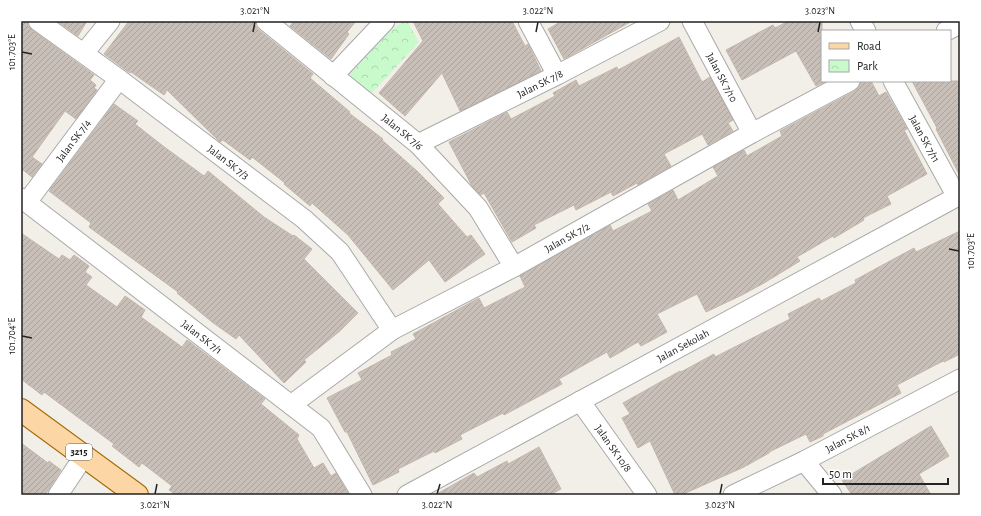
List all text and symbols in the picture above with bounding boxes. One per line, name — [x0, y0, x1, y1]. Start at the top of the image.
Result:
text: 3.021°N — [240, 6, 270, 16]
text: 3.022°N — [523, 6, 553, 16]
text: 3.023°N — [805, 6, 835, 16]
legend — [821, 30, 951, 82]
text: 101.703°E — [7, 34, 17, 70]
text: Road — [857, 40, 881, 52]
street label: Jalan SK 7/10 — [705, 51, 740, 104]
text: Park — [857, 60, 878, 72]
street label: Jalan SK 7/8 — [515, 68, 565, 99]
street label: Jalan SK 7/6 — [380, 112, 426, 152]
street label: Jalan SK 7/11 — [908, 113, 942, 164]
street label: Jalan SK 7/4 — [54, 117, 92, 164]
street label: Jalan SK 7/3 — [206, 143, 252, 181]
street label: Jalan SK 7/2 — [543, 220, 591, 254]
text: 101.703°E — [966, 233, 976, 269]
text: 101.704°E — [7, 318, 17, 354]
street label: Jalan SK 7/1 — [179, 318, 224, 356]
street label: Jalan Sekolah — [655, 327, 711, 364]
street label: Jalan SK 8/1 — [823, 422, 872, 454]
street label: Jalan SK 10/8 — [593, 423, 634, 474]
road number: 3215 — [66, 444, 92, 460]
scale bar — [823, 460, 948, 486]
text: 50 m — [829, 468, 852, 480]
text: 3.021°N — [140, 500, 170, 510]
text: 3.022°N — [422, 500, 452, 510]
text: 3.023°N — [705, 500, 735, 510]

